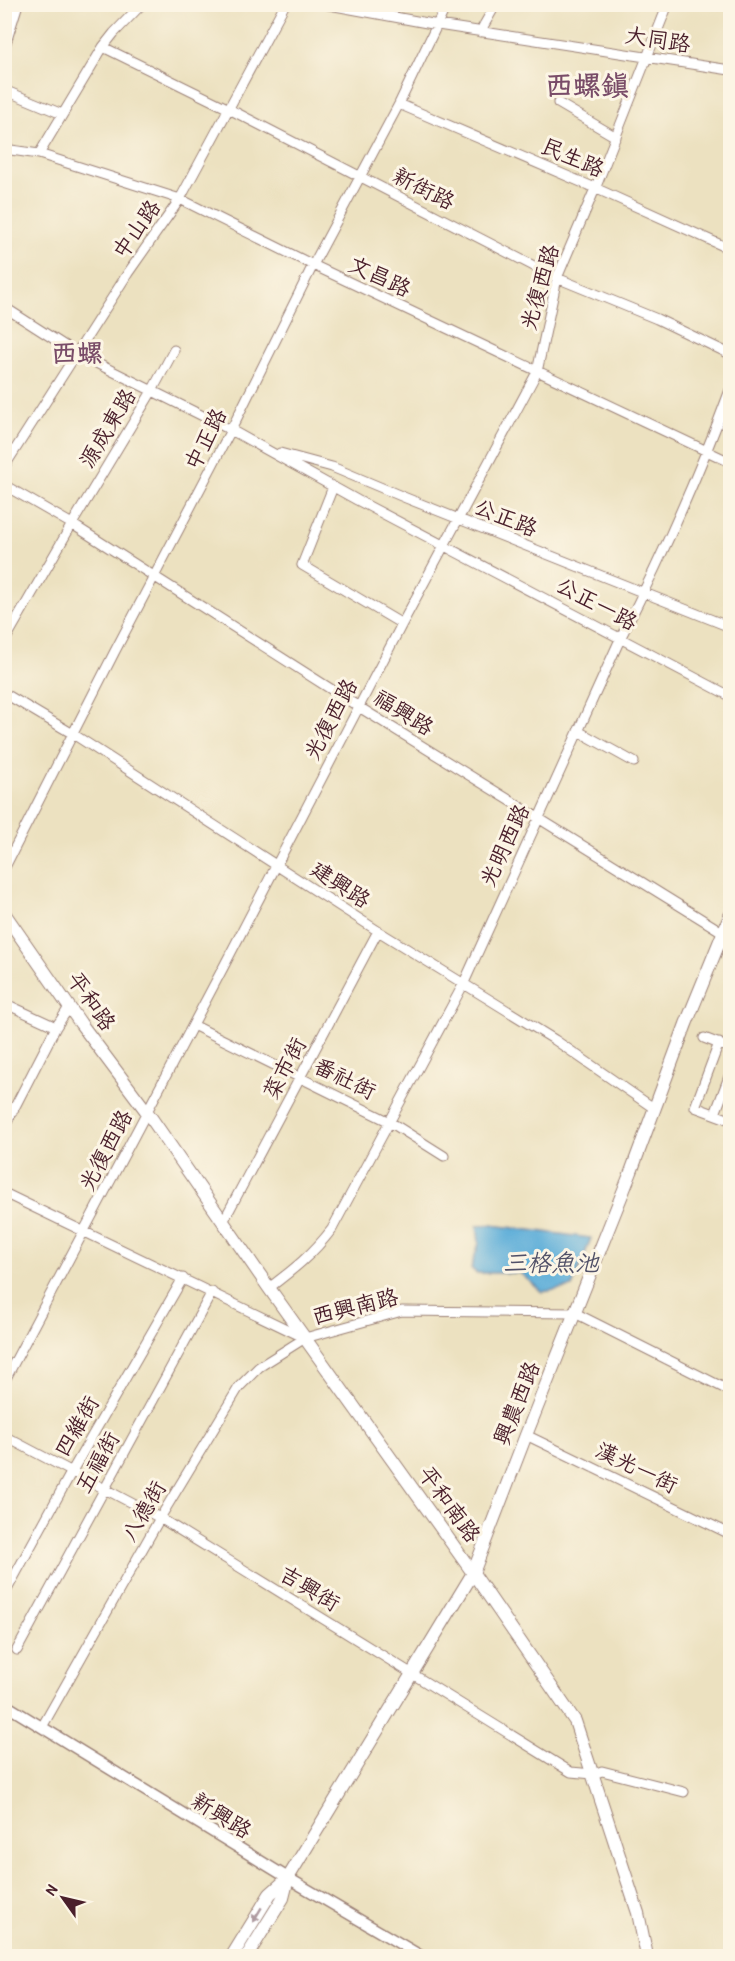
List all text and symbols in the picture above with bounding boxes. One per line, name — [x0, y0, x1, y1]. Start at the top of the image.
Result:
street label: 大同路 — [623, 19, 693, 59]
district label: 西螺鎮 — [545, 66, 629, 104]
street label: 民生路 — [537, 130, 609, 184]
street label: 新街路 — [388, 160, 460, 216]
street label: 中山路 — [105, 193, 167, 265]
street label: 光復西路 — [512, 241, 566, 333]
street label: 文昌路 — [344, 248, 416, 304]
district label: 西螺 — [51, 335, 103, 370]
street label: 源成東路 — [71, 383, 143, 473]
street label: 中正路 — [177, 403, 233, 475]
street label: 公正路 — [470, 491, 542, 543]
street label: 公正一路 — [551, 569, 643, 637]
street label: 光復西路 — [296, 673, 364, 765]
street label: 福興路 — [368, 682, 440, 742]
street label: 光明西路 — [472, 799, 536, 891]
street label: 建興路 — [305, 853, 377, 915]
street label: 平和路 — [61, 965, 123, 1037]
street label: 菜市街 — [255, 1032, 313, 1104]
street label: 番社街 — [309, 1050, 381, 1106]
street label: 光復西路 — [71, 1104, 139, 1196]
water label: 三格魚池 — [503, 1246, 600, 1278]
street label: 西興南路 — [309, 1281, 401, 1331]
street label: 興農西路 — [486, 1357, 546, 1449]
street label: 四維街 — [47, 1390, 105, 1462]
street label: 五福街 — [68, 1426, 126, 1498]
street label: 漢光一街 — [591, 1434, 683, 1500]
street label: 平和南路 — [412, 1460, 488, 1548]
street label: 八德街 — [114, 1475, 172, 1547]
street label: 吉興街 — [274, 1558, 346, 1618]
street label: 新興路 — [186, 1785, 258, 1845]
north arrow — [33, 1868, 93, 1928]
text: N — [39, 1880, 62, 1899]
one-way arrow — [252, 1907, 263, 1923]

